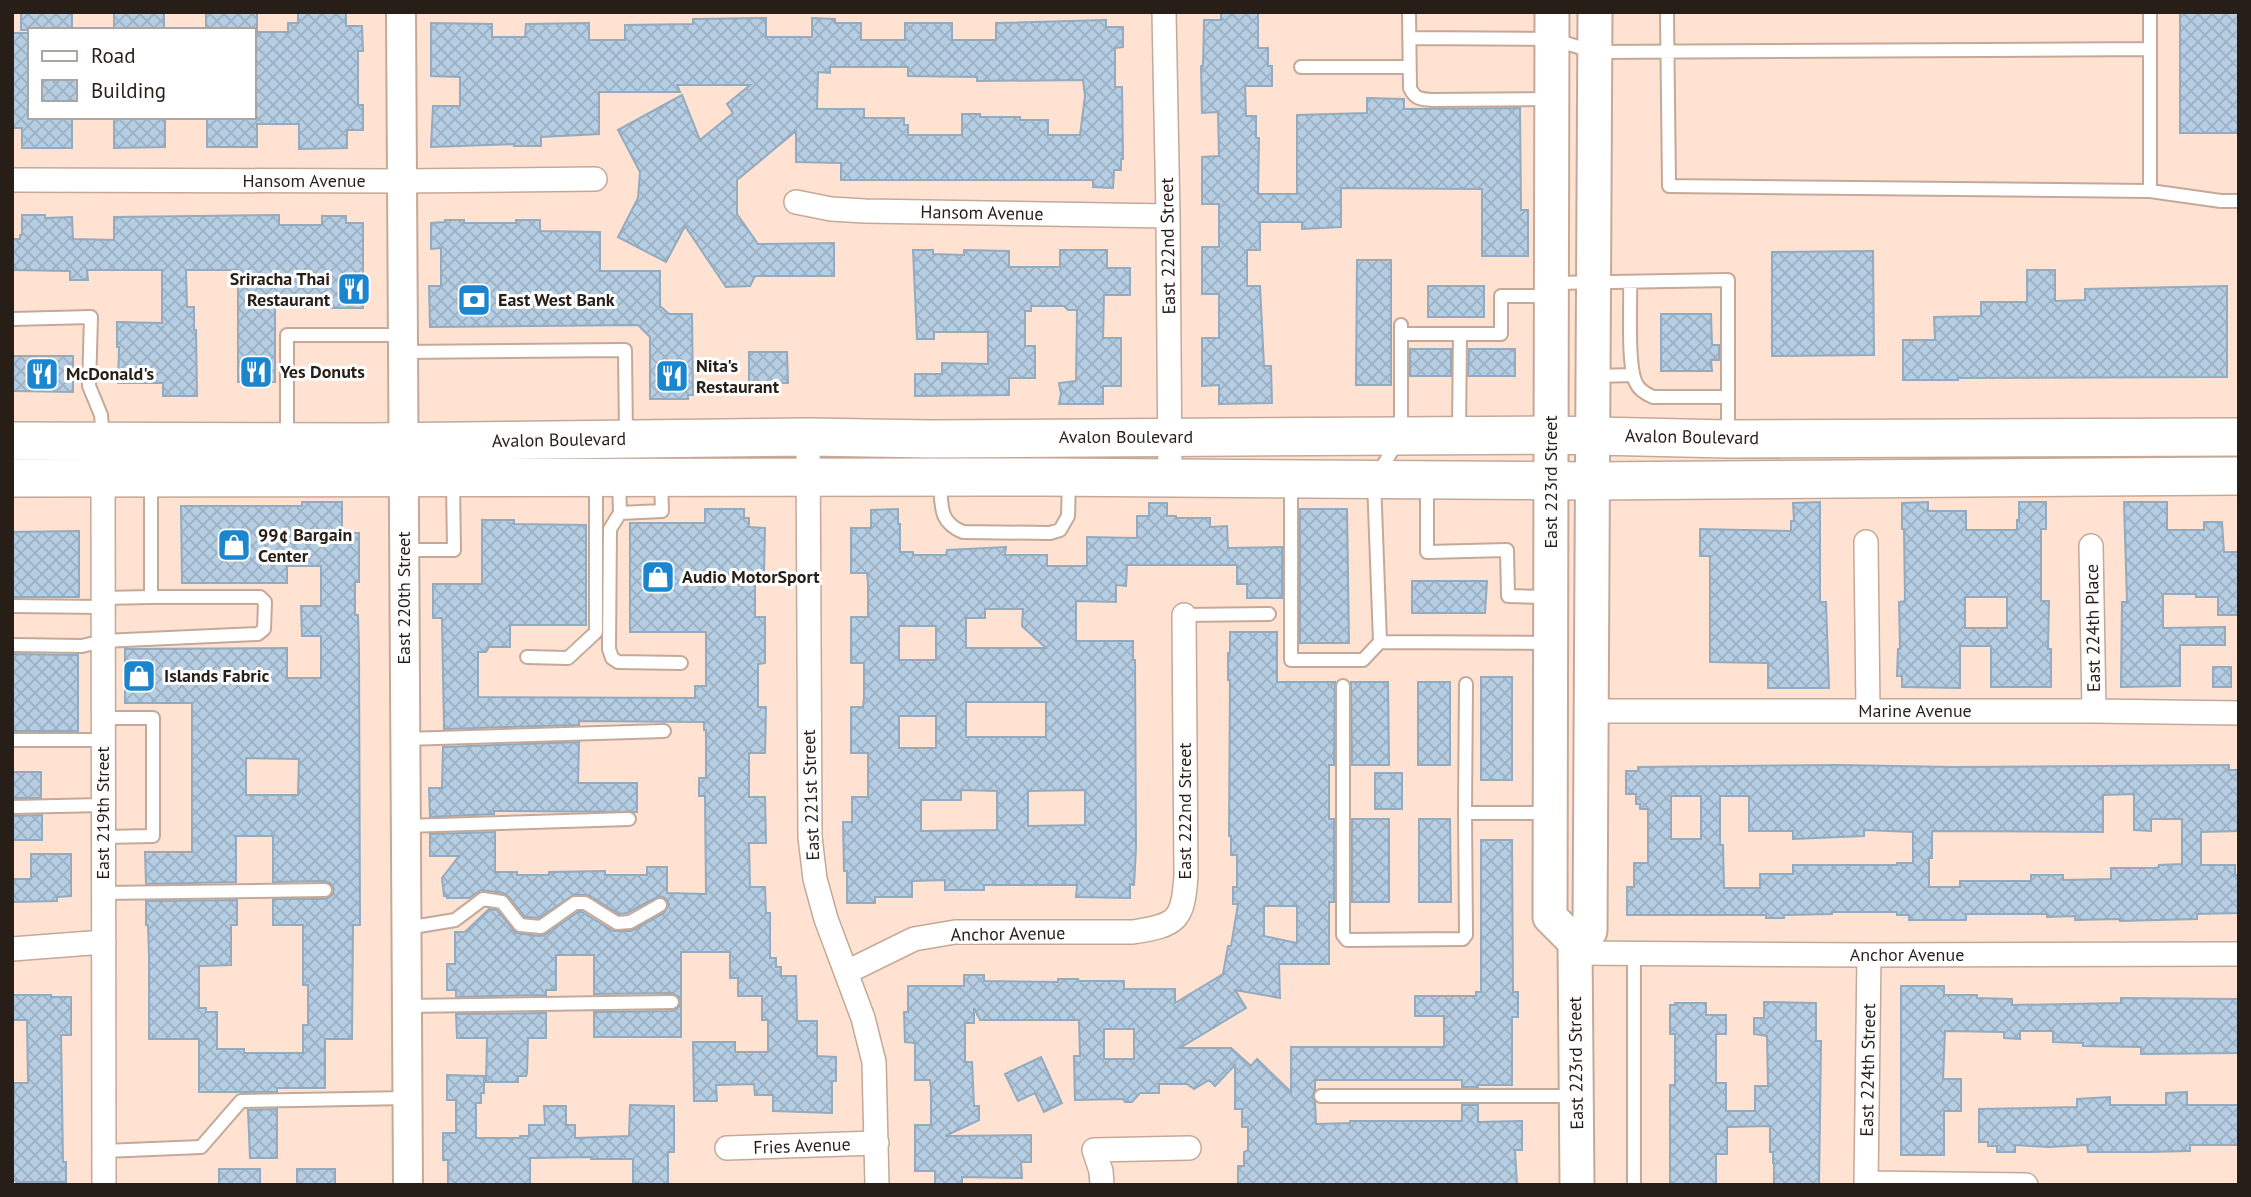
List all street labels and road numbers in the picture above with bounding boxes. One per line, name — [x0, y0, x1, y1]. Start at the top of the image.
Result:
street label: Hansom Avenue — [242, 169, 366, 192]
street label: East 222nd Street — [1155, 177, 1180, 315]
street label: Hansom Avenue — [920, 200, 1044, 225]
street label: East 223rd Street — [1539, 415, 1562, 549]
street label: Avalon Boulevard — [1625, 424, 1759, 449]
street label: Avalon Boulevard — [1059, 425, 1193, 448]
street label: Avalon Boulevard — [492, 427, 626, 452]
street label: East 220th Street — [392, 531, 415, 665]
street label: East 224th Place — [2080, 564, 2105, 692]
street label: Marine Avenue — [1858, 699, 1972, 722]
street label: East 221st Street — [797, 729, 824, 861]
street label: East 222nd Street — [1173, 743, 1196, 879]
street label: East 219th Street — [91, 746, 114, 880]
street label: Anchor Avenue — [951, 921, 1065, 946]
street label: Anchor Avenue — [1850, 943, 1964, 966]
street label: East 223rd Street — [1563, 996, 1588, 1130]
street label: East 224th Street — [1855, 1003, 1880, 1137]
street label: Fries Avenue — [753, 1132, 851, 1159]

